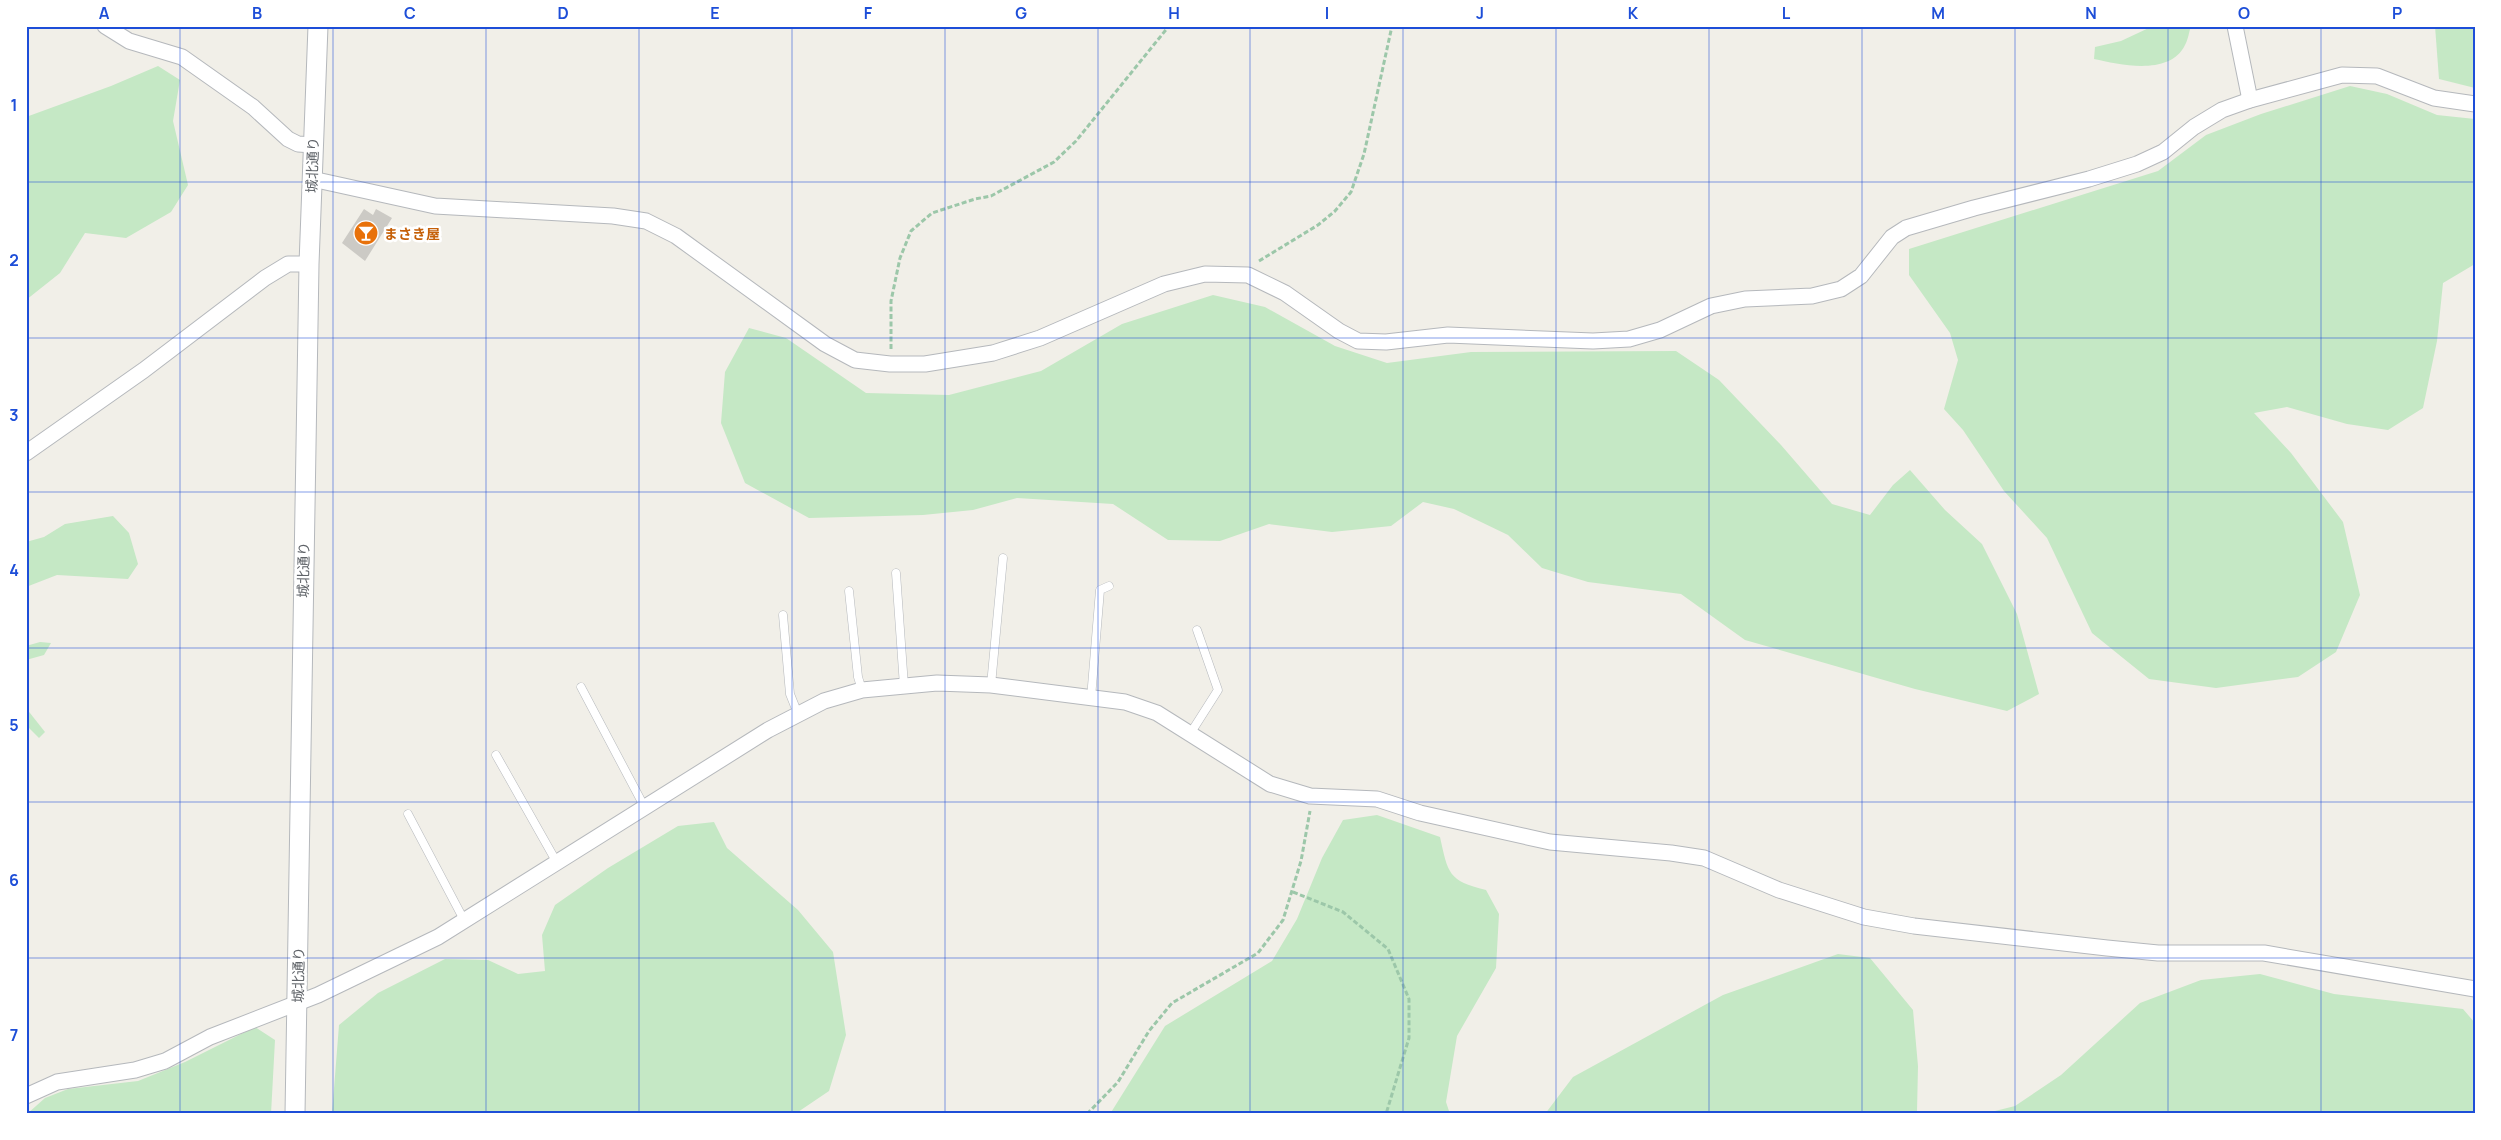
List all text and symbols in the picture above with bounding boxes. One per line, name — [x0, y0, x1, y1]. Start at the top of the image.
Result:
text: A — [99, 2, 110, 24]
text: B — [252, 2, 262, 24]
text: C — [404, 2, 416, 24]
text: D — [557, 2, 569, 24]
text: E — [710, 2, 720, 24]
text: F — [864, 2, 873, 24]
text: G — [1015, 2, 1027, 24]
text: H — [1168, 2, 1180, 24]
text: I — [1325, 2, 1329, 24]
text: J — [1476, 2, 1484, 24]
text: K — [1628, 2, 1639, 24]
text: L — [1782, 2, 1791, 24]
text: M — [1931, 2, 1945, 24]
text: N — [2085, 2, 2097, 24]
text: O — [2238, 2, 2250, 24]
text: P — [2392, 2, 2402, 24]
text: 1 — [10, 94, 18, 116]
street label: 城北通り — [302, 137, 322, 193]
bar icon: まさき屋 — [353, 220, 379, 246]
place label: まさき屋 — [384, 224, 440, 243]
text: 2 — [9, 249, 19, 271]
text: 3 — [9, 404, 19, 426]
street label: 城北通り — [293, 542, 313, 598]
text: 4 — [9, 559, 19, 581]
text: 5 — [9, 714, 19, 736]
text: 6 — [9, 869, 19, 891]
street label: 城北通り — [288, 947, 308, 1003]
text: 7 — [10, 1024, 18, 1046]

